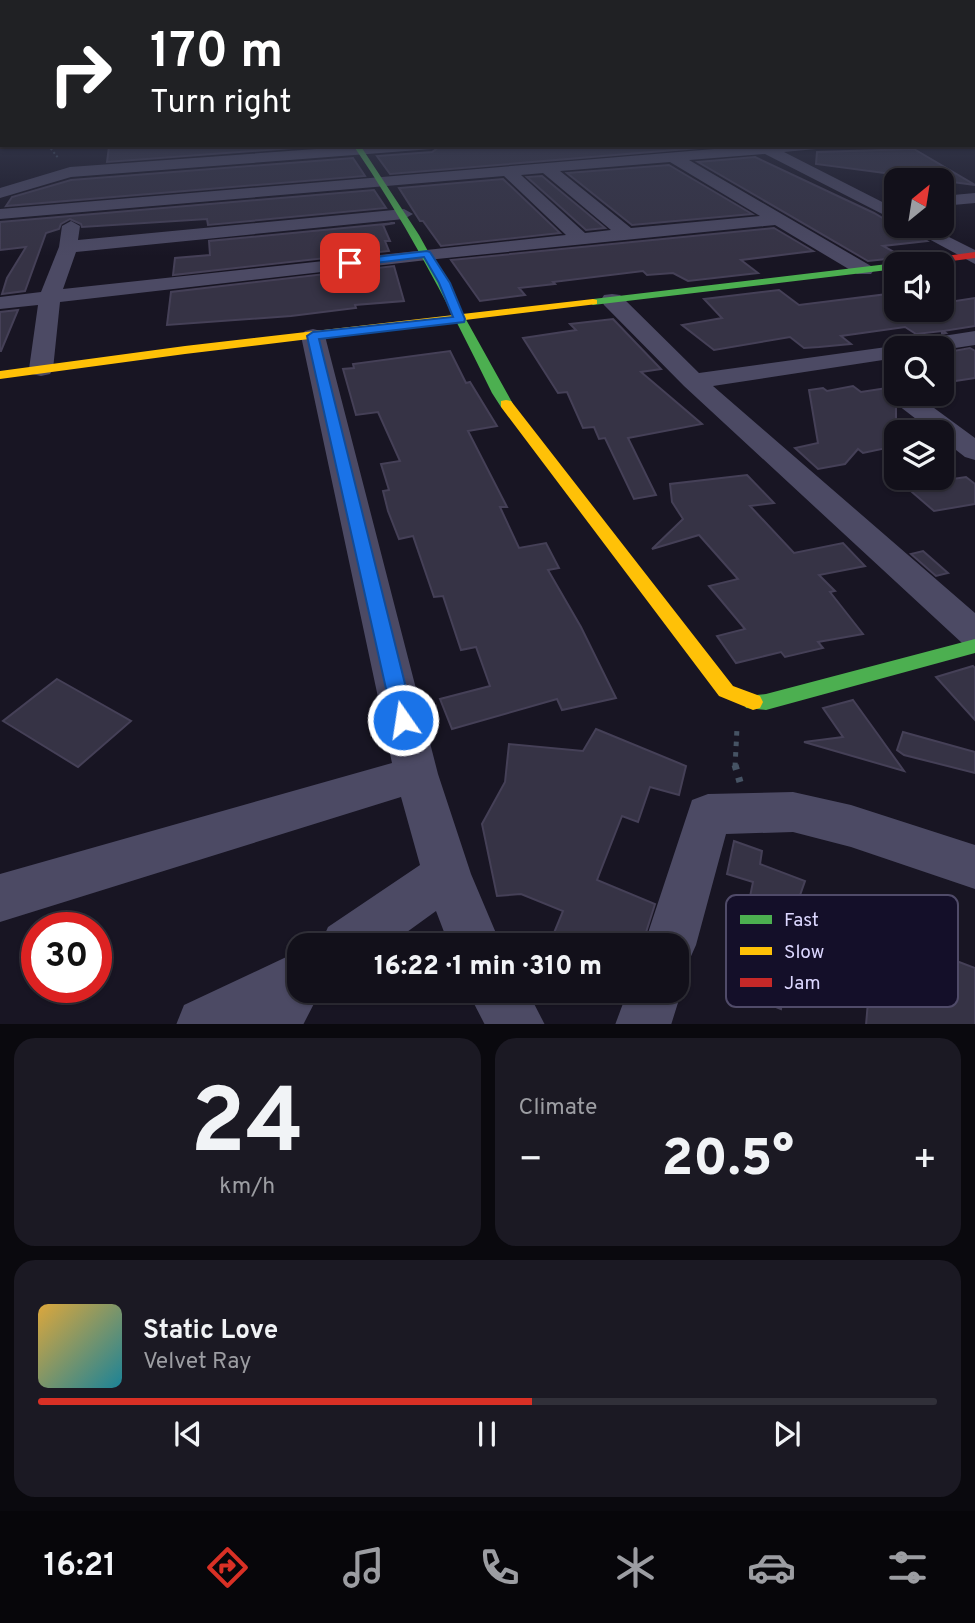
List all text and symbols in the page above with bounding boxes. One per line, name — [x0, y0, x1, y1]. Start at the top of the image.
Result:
text: 170 m — [150, 23, 283, 85]
icon: right — [35, 28, 126, 119]
text: Turn right — [150, 84, 292, 124]
north arrow — [884, 168, 954, 238]
map controls — [884, 168, 954, 490]
pin — [320, 233, 380, 293]
icon: arrive — [331, 244, 369, 282]
button: sound — [884, 252, 954, 322]
button: search — [884, 336, 954, 406]
button: layers — [884, 420, 954, 490]
position arrow — [366, 683, 440, 757]
legend — [726, 895, 958, 1007]
text: Fast — [784, 909, 819, 933]
speed limit sign: 30 — [21, 912, 112, 1003]
text: Slow — [784, 941, 824, 965]
text: 16:22 · 1 min · 310 m — [374, 951, 602, 984]
text: Jam — [784, 972, 821, 996]
text: 24 — [190, 1070, 304, 1185]
text: Climate — [519, 1094, 597, 1123]
text: 20.5° — [661, 1128, 794, 1194]
text: − — [519, 1137, 543, 1186]
text: + — [912, 1137, 937, 1186]
text: km/h — [219, 1173, 275, 1202]
text: Static Love — [143, 1315, 278, 1348]
text: Velvet Ray — [143, 1348, 251, 1377]
icon: previous — [169, 1415, 207, 1453]
icon: pause — [468, 1415, 506, 1453]
icon: next — [768, 1415, 806, 1453]
icon: directions — [203, 1543, 252, 1592]
icon: music — [339, 1543, 388, 1592]
icon: phone — [475, 1543, 524, 1592]
icon: climate — [611, 1543, 660, 1592]
icon: car — [747, 1543, 796, 1592]
icon: filters — [883, 1543, 932, 1592]
text: 16:21 — [43, 1547, 116, 1587]

